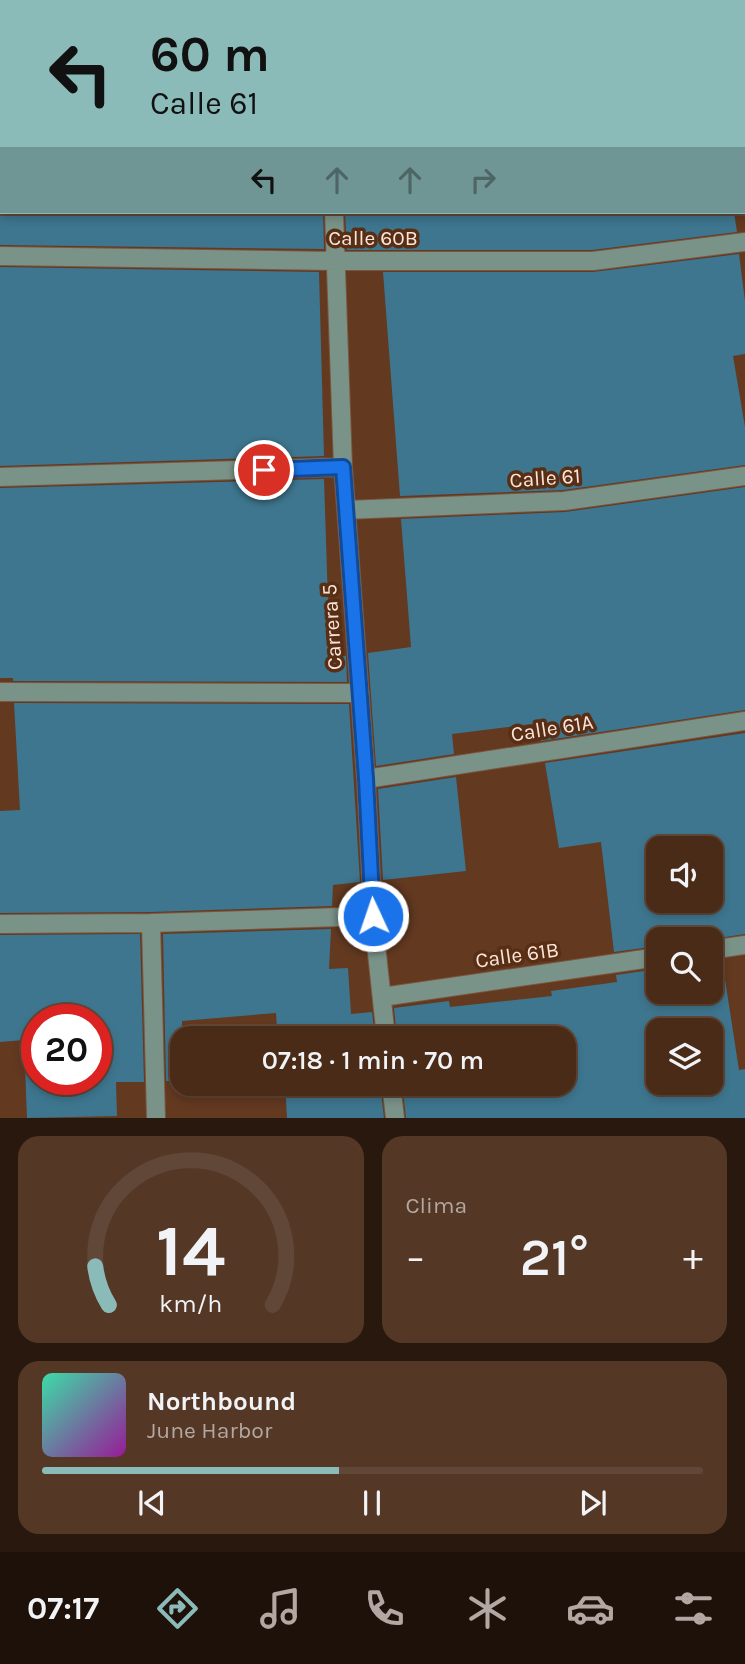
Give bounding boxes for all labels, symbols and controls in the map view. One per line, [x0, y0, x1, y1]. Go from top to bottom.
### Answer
text: 60 m [150, 26, 270, 83]
icon: left [35, 28, 126, 119]
text: Calle 61 [150, 85, 258, 122]
icon: left [245, 161, 283, 199]
icon: ahead [318, 161, 356, 199]
icon: ahead [391, 161, 429, 199]
icon: right [464, 161, 502, 199]
street label: Calle 60B [328, 226, 418, 250]
pin [234, 440, 294, 500]
icon: arrive [245, 451, 283, 489]
street label: Calle 61 [509, 464, 581, 492]
street label: Carrera 5 [317, 583, 347, 671]
street label: Calle 61A [509, 710, 595, 746]
map controls [646, 836, 723, 1095]
button: sound [646, 836, 723, 913]
position arrow [336, 879, 410, 953]
button: search [646, 927, 723, 1004]
street label: Calle 61B [474, 937, 560, 973]
speed limit sign: 20 [21, 1004, 112, 1095]
button: layers [646, 1018, 723, 1095]
text: 07:18 · 1 min · 70 m [262, 1045, 484, 1076]
text: Clima [406, 1192, 467, 1219]
text: 14 [156, 1209, 225, 1294]
text: 21° [520, 1227, 589, 1288]
text: − [406, 1235, 425, 1280]
text: + [683, 1235, 703, 1280]
text: km/h [159, 1289, 222, 1318]
text: Northbound [147, 1386, 296, 1417]
text: June Harbor [147, 1417, 272, 1444]
icon: previous [133, 1484, 171, 1522]
icon: pause [353, 1484, 391, 1522]
icon: next [574, 1484, 612, 1522]
icon: directions [153, 1584, 202, 1633]
icon: music [256, 1584, 305, 1633]
icon: phone [360, 1584, 409, 1633]
icon: climate [463, 1584, 512, 1633]
icon: car [566, 1584, 615, 1633]
icon: filters [669, 1584, 718, 1633]
text: 07:17 [27, 1590, 99, 1627]

